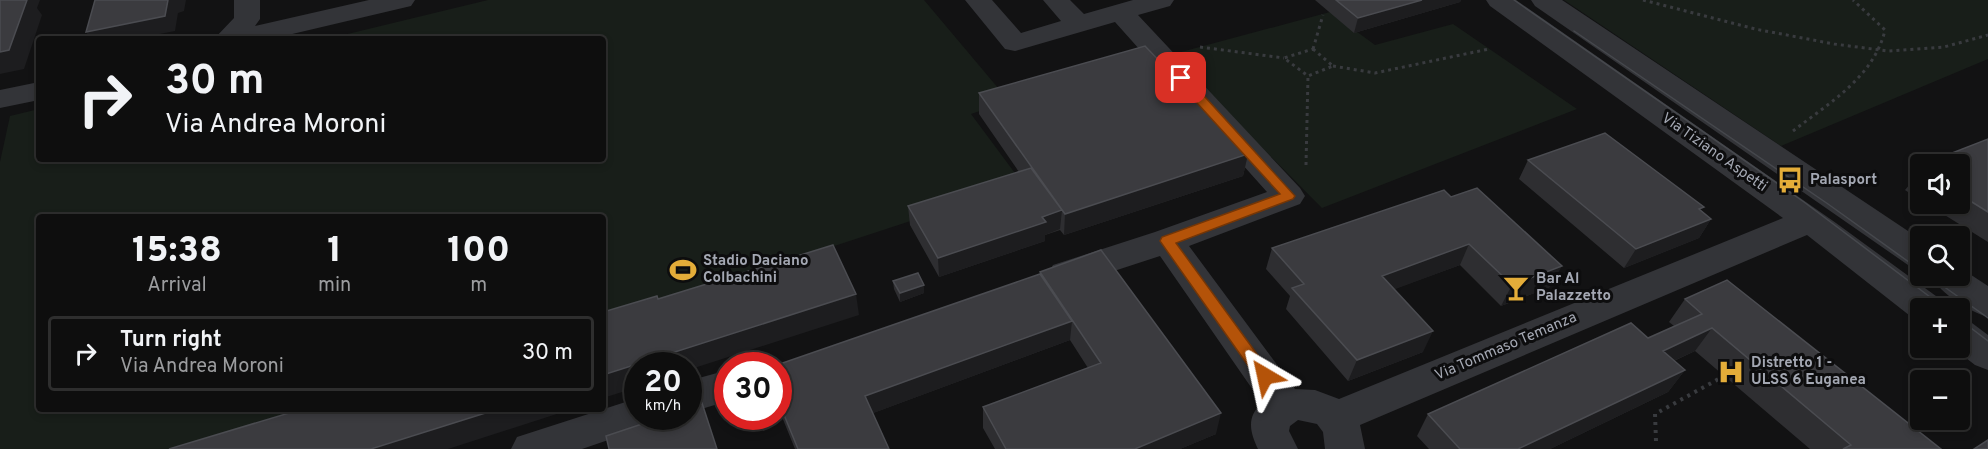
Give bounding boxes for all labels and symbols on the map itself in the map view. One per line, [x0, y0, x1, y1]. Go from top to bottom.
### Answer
pin [1155, 52, 1206, 103]
street label: Via Tiziano Aspetti [1657, 109, 1771, 197]
bus stop icon: Palasport [1775, 165, 1805, 195]
place label: Palasport [1810, 171, 1877, 190]
place label: Stadio Daciano Colbachini [703, 252, 809, 288]
sports icon: Stadio Daciano Colbachini [668, 255, 698, 285]
place label: Bar Al Palazzetto [1536, 270, 1611, 306]
bar icon: Bar Al Palazzetto [1501, 273, 1531, 303]
street label: Via Tommaso Temanza [1432, 309, 1580, 385]
position arrow [1233, 344, 1297, 408]
speed limit sign: 30 [714, 352, 792, 430]
place label: Distretto 1 - ULSS 6 Euganea [1751, 354, 1866, 390]
hospital icon: Distretto 1 - ULSS 6 Euganea [1716, 357, 1746, 387]

